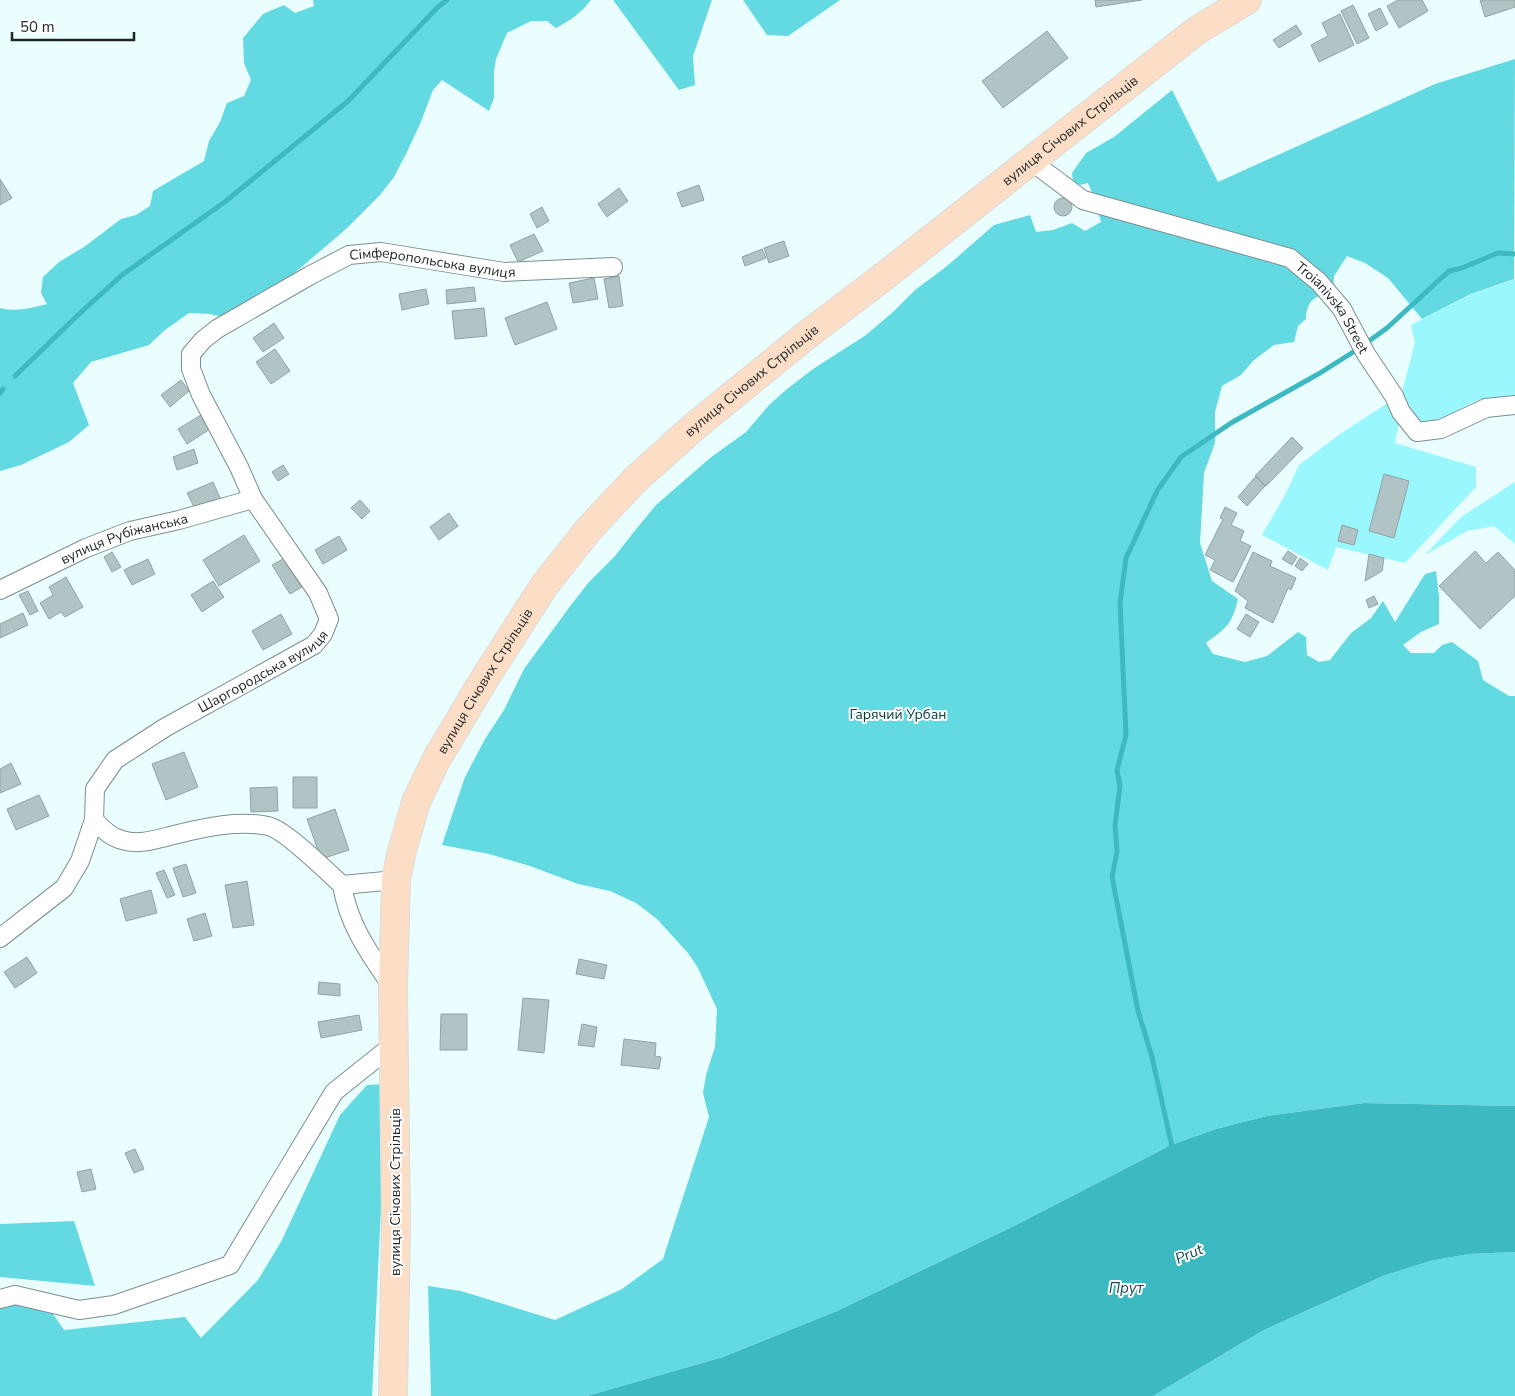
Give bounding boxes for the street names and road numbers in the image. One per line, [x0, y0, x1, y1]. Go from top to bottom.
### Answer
street label: вулиця Січових Стрільців [998, 71, 1142, 190]
street label: Сімферопольська вулиця [348, 243, 516, 283]
street label: Troianivska Street [1291, 257, 1373, 357]
street label: вулиця Січових Стрільців [680, 320, 823, 441]
street label: вулиця Рубіжанська [57, 509, 190, 569]
street label: вулиця Січових Стрільців [433, 604, 538, 758]
street label: Шаргородська вулиця [195, 626, 333, 717]
street label: вулиця Січових Стрільців [386, 1108, 405, 1276]

